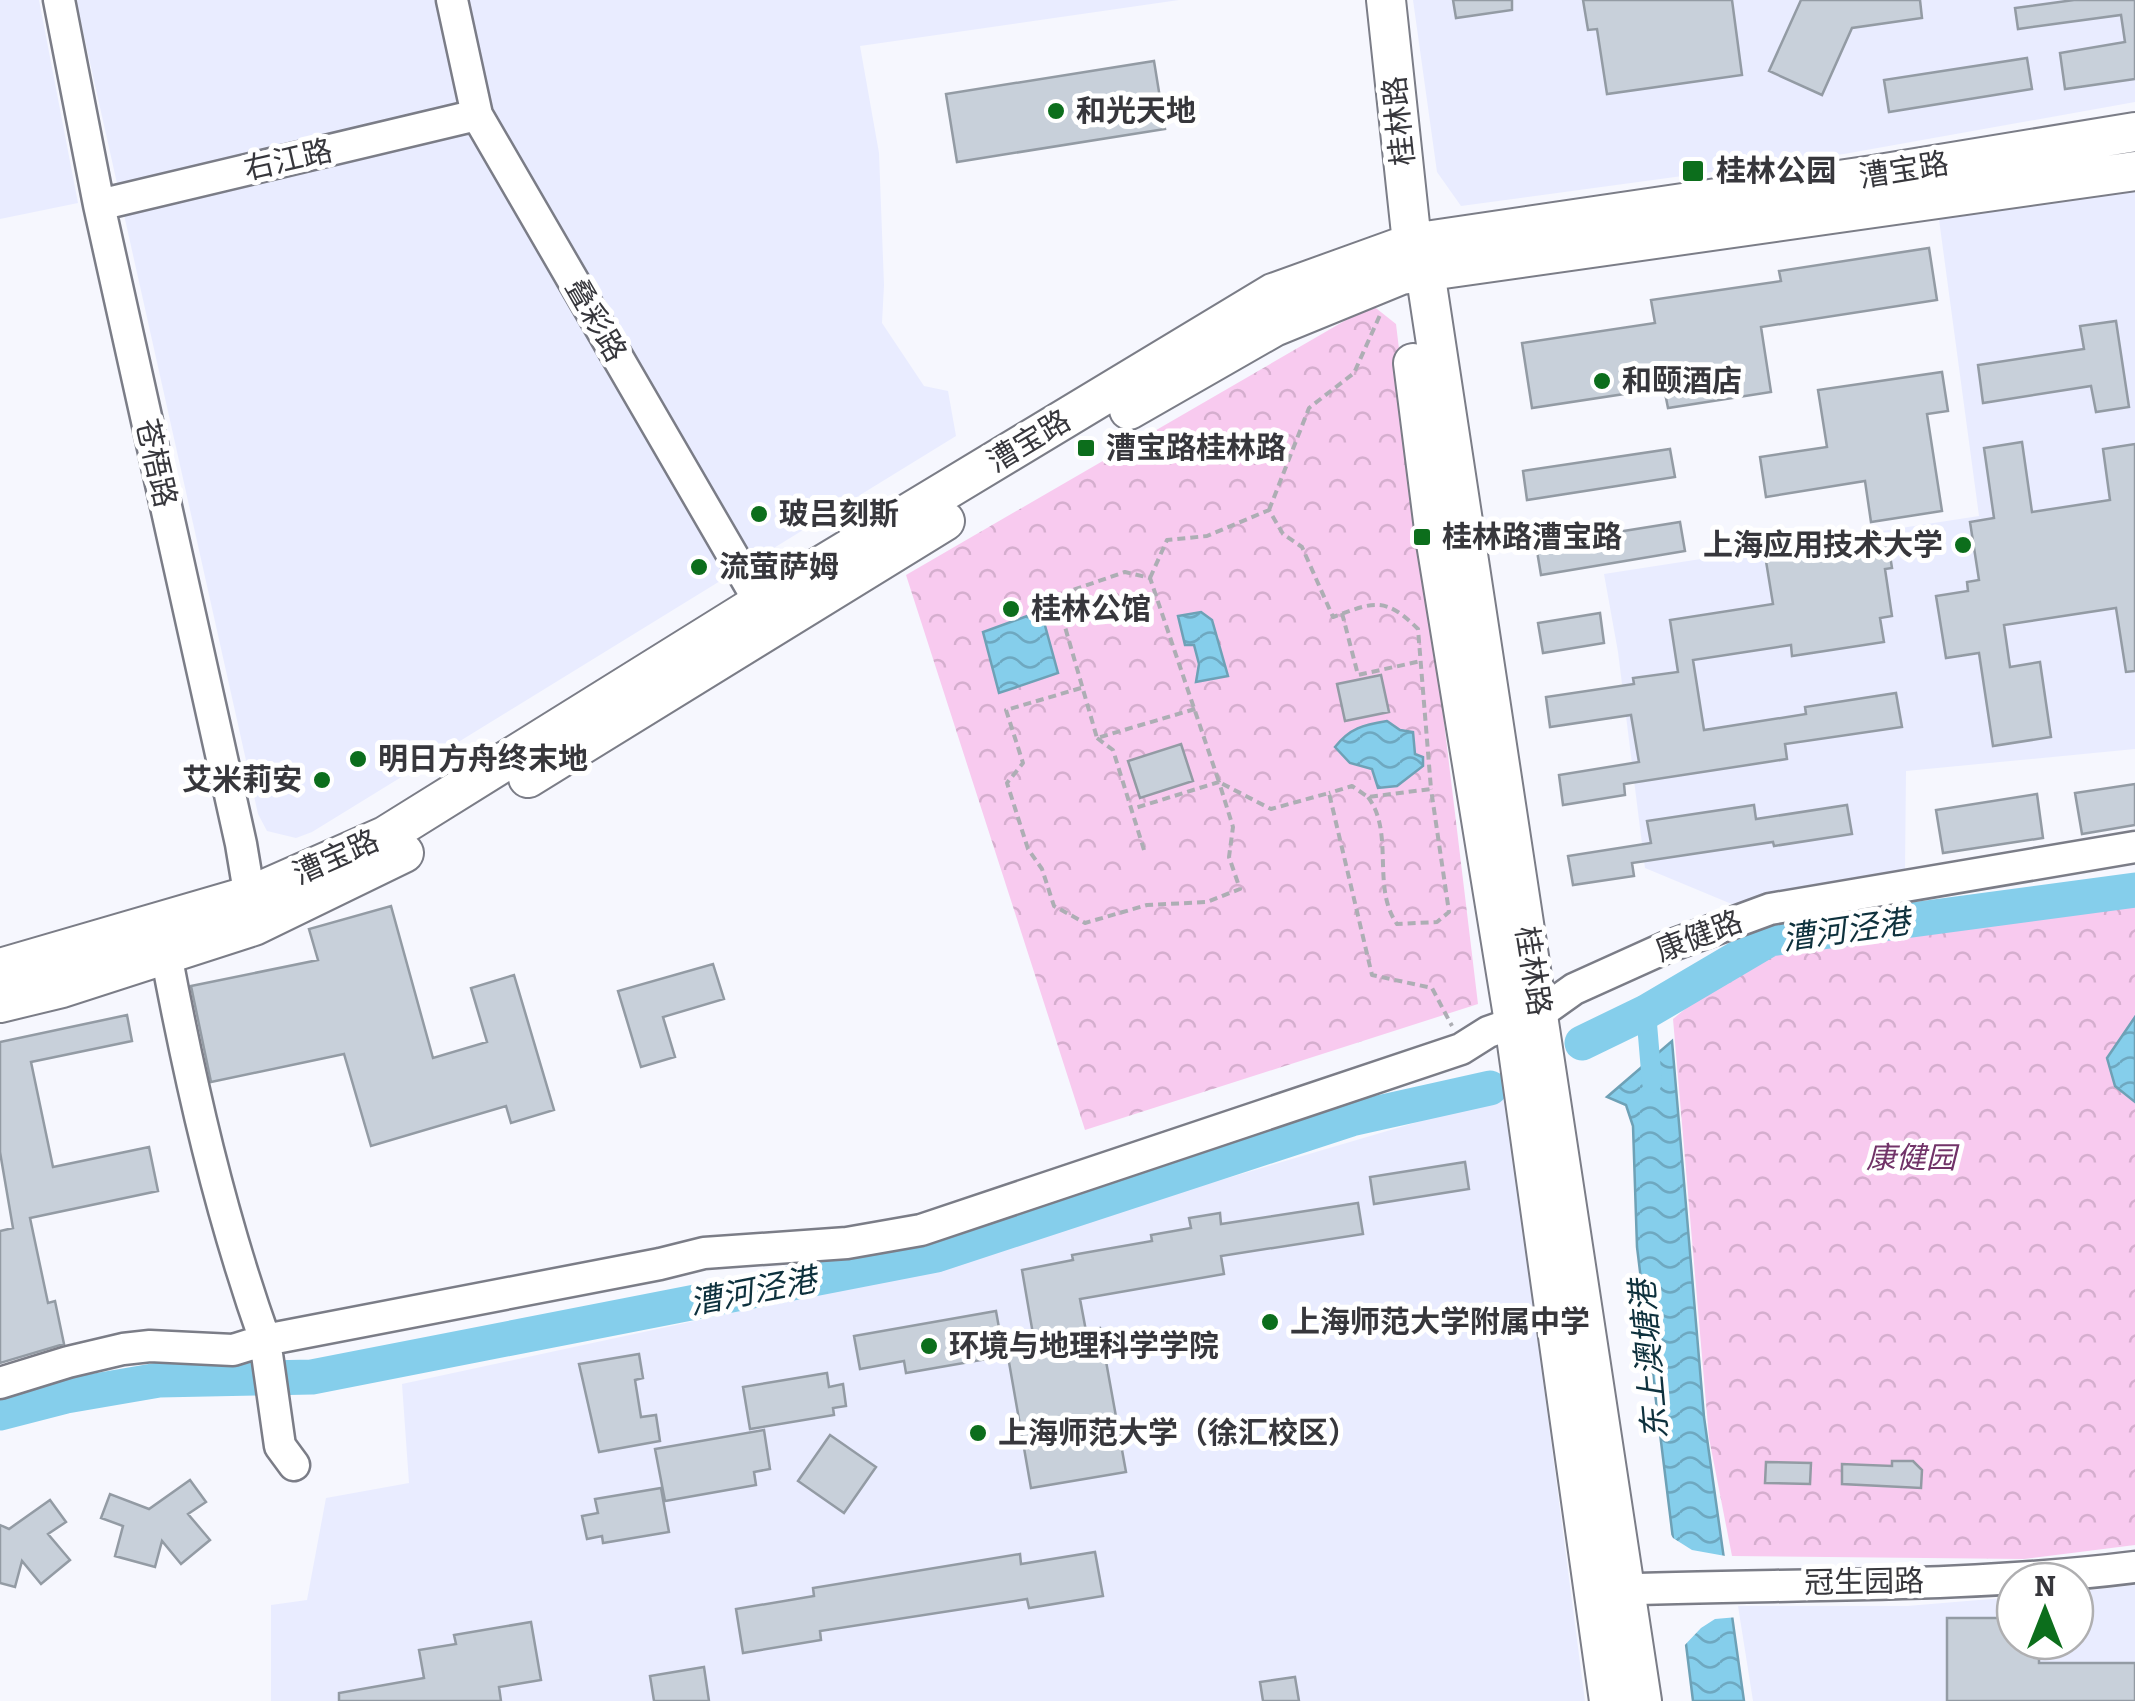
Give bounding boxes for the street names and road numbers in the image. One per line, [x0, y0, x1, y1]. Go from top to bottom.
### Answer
street label: 桂林路 [1376, 74, 1422, 168]
street label: 右江路 [240, 132, 336, 188]
street label: 漕宝路 [1857, 145, 1951, 195]
street label: 叠彩路 [558, 272, 634, 368]
street label: 漕宝路 [981, 402, 1077, 480]
street label: 苍梧路 [128, 415, 184, 511]
street label: 漕宝路 [288, 822, 384, 892]
street label: 康健路 [1651, 903, 1747, 969]
street label: 桂林路 [1508, 924, 1558, 1018]
street label: 冠生园路 [1804, 1563, 1924, 1601]

